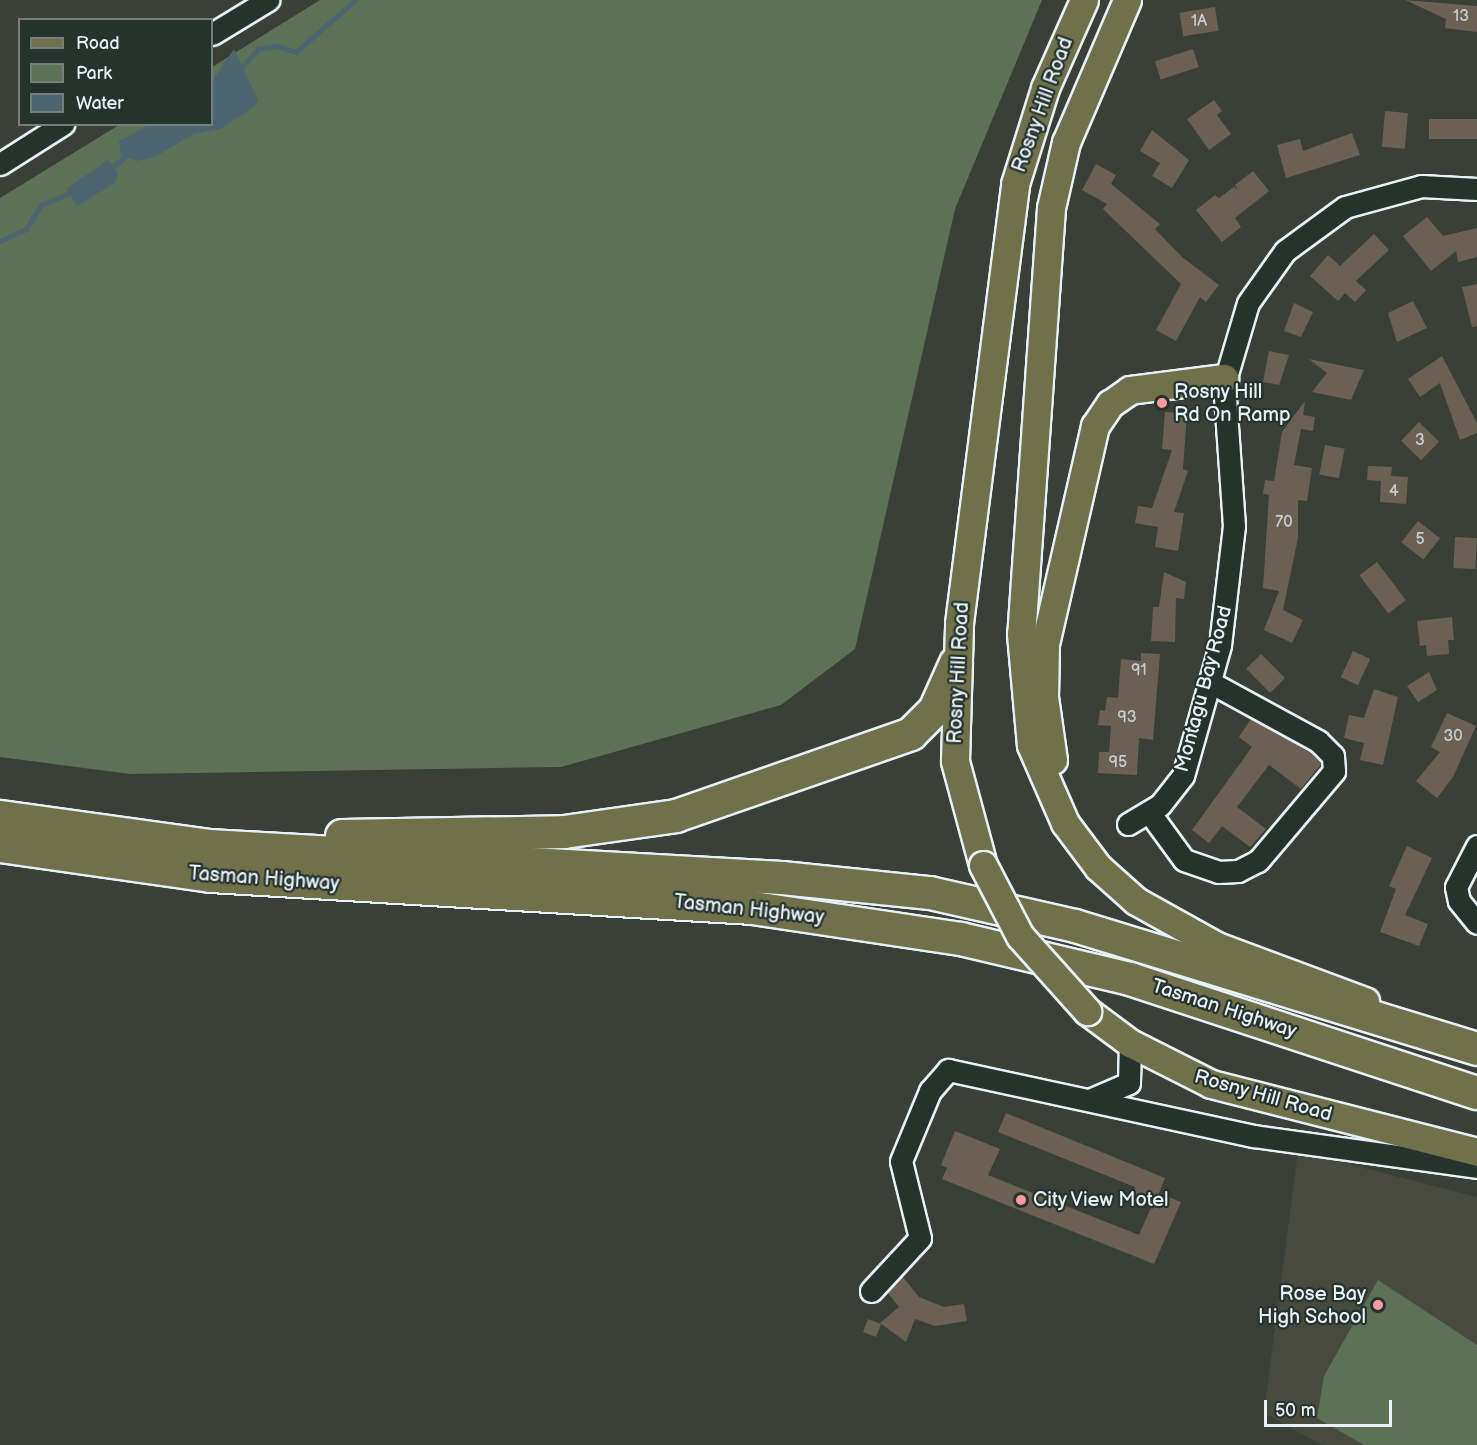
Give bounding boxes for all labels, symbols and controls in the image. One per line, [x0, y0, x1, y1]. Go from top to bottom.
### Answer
house number: 13 [1453, 7, 1469, 27]
house number: 1A [1191, 12, 1207, 32]
legend [18, 18, 213, 126]
text: Road [76, 33, 120, 54]
street label: Rosny Hill Road [1007, 34, 1079, 176]
text: Park [76, 63, 112, 84]
text: Water [76, 93, 124, 114]
place label: Rosny Hill Rd On Ramp [1174, 380, 1291, 427]
marker: Rosny Hill Rd On Ramp [1155, 396, 1169, 410]
house number: 3 [1415, 431, 1425, 451]
house number: 4 [1389, 482, 1399, 502]
house number: 70 [1275, 513, 1293, 533]
house number: 5 [1415, 530, 1425, 550]
street label: Rosny Hill Road [943, 601, 975, 745]
street label: Montagu Bay Road [1170, 603, 1238, 775]
house number: 91 [1131, 661, 1147, 681]
house number: 93 [1117, 708, 1137, 728]
house number: 30 [1443, 727, 1463, 747]
house number: 95 [1109, 753, 1127, 773]
street label: Tasman Highway [188, 862, 340, 896]
street label: Tasman Highway [673, 890, 825, 930]
street label: Tasman Highway [1148, 974, 1300, 1044]
street label: Rosny Hill Road [1191, 1065, 1335, 1127]
place label: City View Motel [1033, 1188, 1170, 1212]
marker: City View Motel [1014, 1193, 1028, 1207]
place label: Rose Bay High School [1258, 1282, 1366, 1329]
marker: Rose Bay High School [1371, 1298, 1385, 1312]
scale bar [1267, 1388, 1394, 1426]
text: 50 m [1275, 1400, 1316, 1421]

